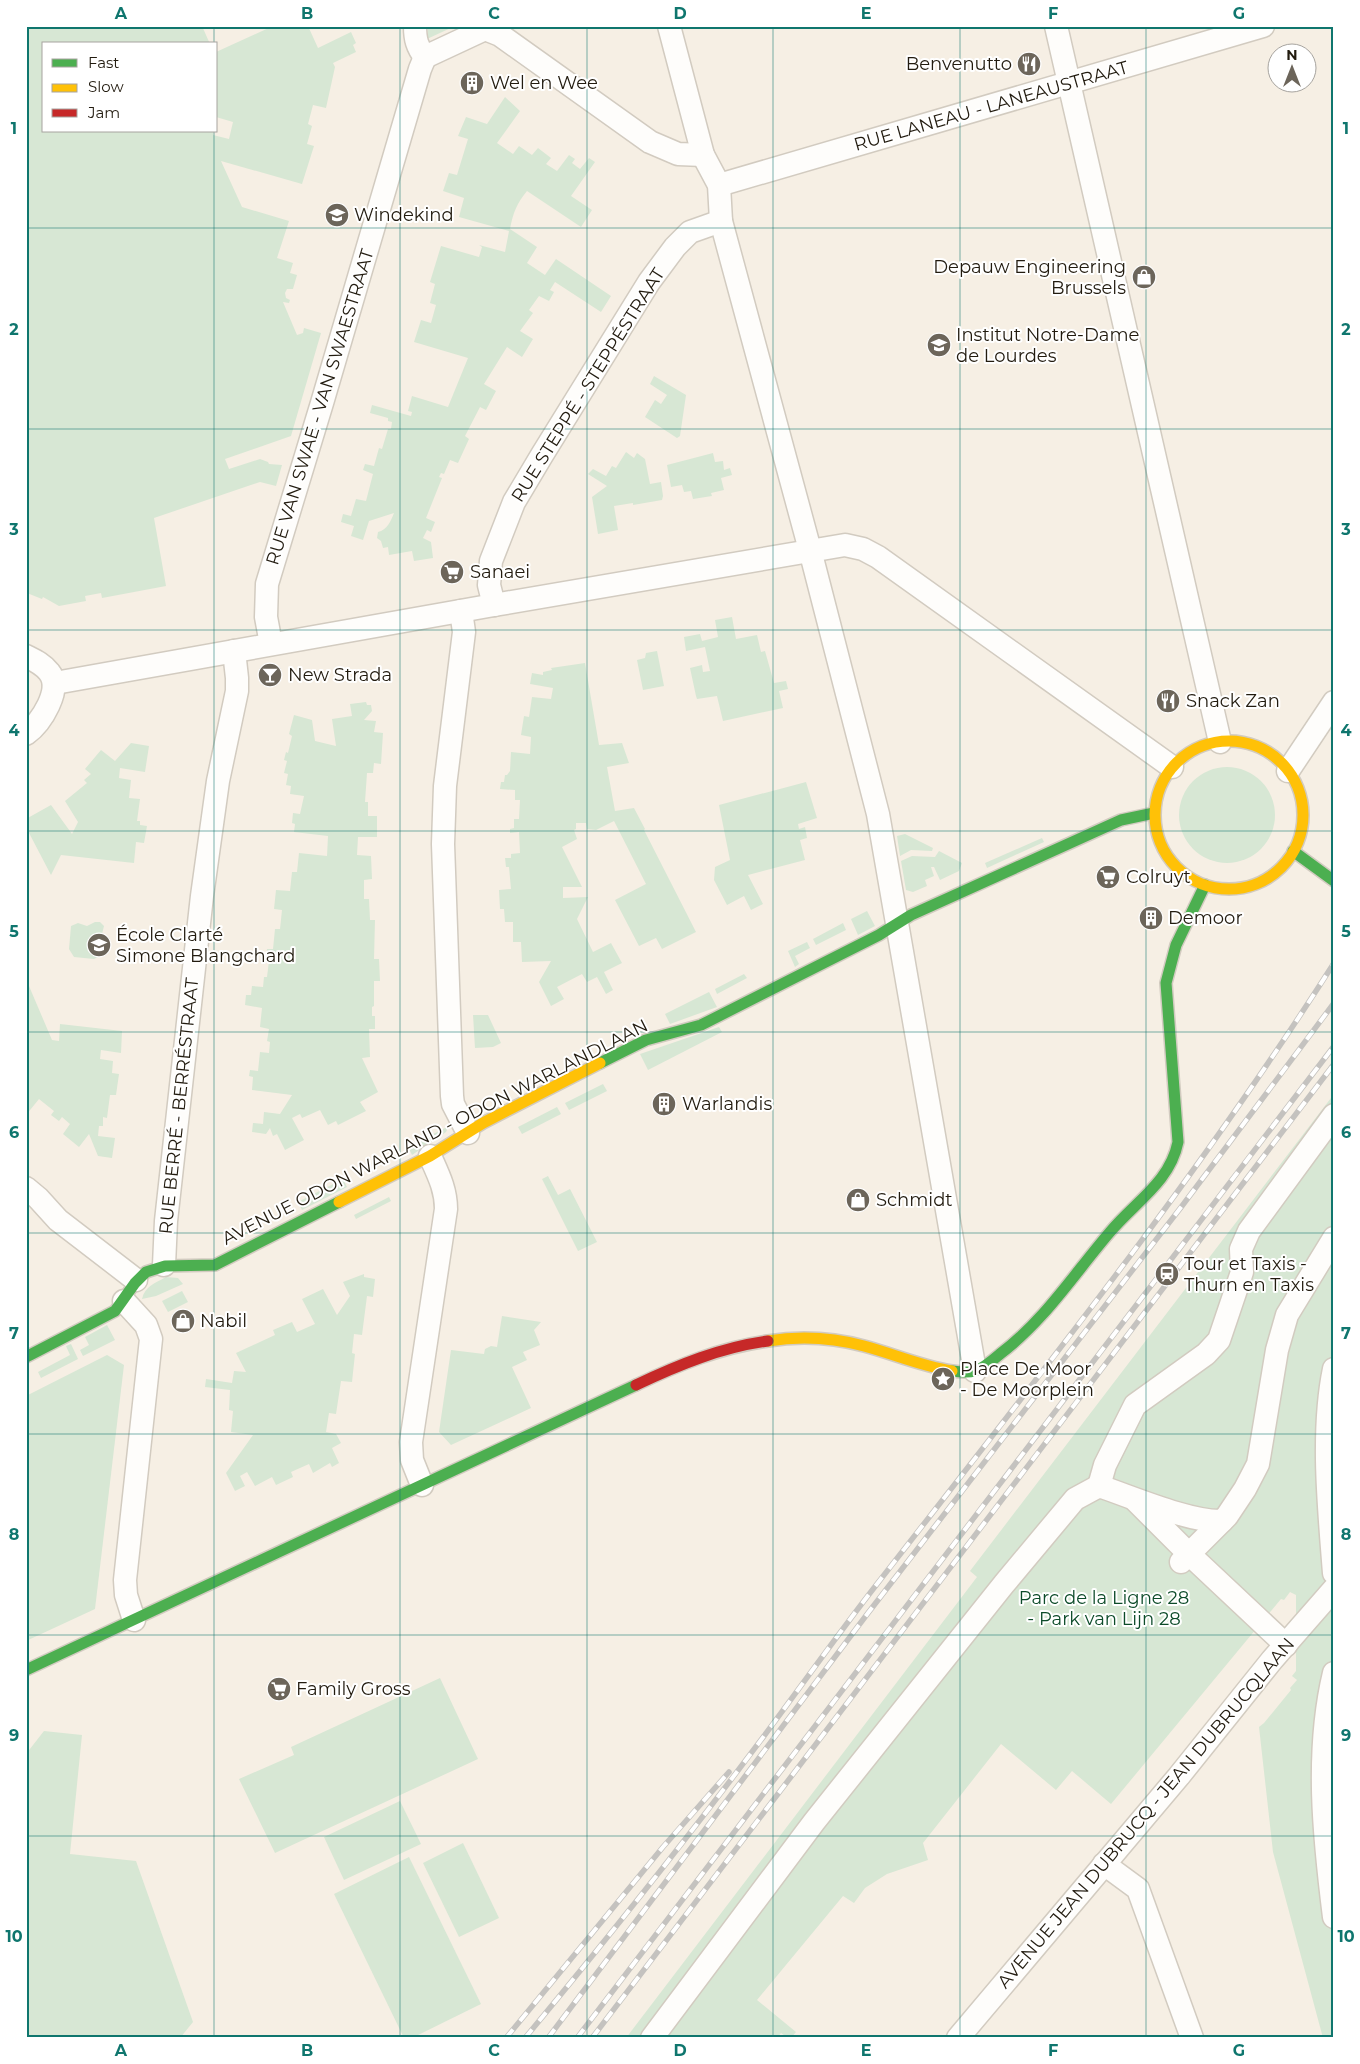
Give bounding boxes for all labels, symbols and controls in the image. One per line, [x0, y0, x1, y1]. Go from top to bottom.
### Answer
text: A [114, 4, 128, 23]
text: B [301, 4, 313, 23]
text: C [488, 4, 500, 23]
text: D [673, 4, 687, 23]
text: E [861, 4, 871, 23]
text: F [1048, 4, 1058, 23]
text: G [1233, 4, 1245, 23]
legend [42, 42, 218, 132]
north arrow [1268, 42, 1318, 92]
text: N [1286, 46, 1298, 64]
restaurant icon: Benvenutto [1016, 51, 1042, 77]
text: Fast [88, 53, 119, 72]
place label: Benvenutto [906, 53, 1012, 75]
street label: RUE LANEAU - LANEAUSTRAAT [851, 56, 1131, 156]
building icon: Wel en Wee [459, 70, 485, 96]
place label: Wel en Wee [490, 72, 598, 94]
text: Slow [88, 77, 124, 96]
text: Jam [87, 103, 120, 122]
text: 1 [11, 119, 17, 138]
text: 1 [1343, 119, 1349, 138]
school or university icon: Windekind [324, 202, 350, 228]
place label: Windekind [354, 204, 454, 226]
street label: RUE VAN SWAE - VAN SWAESTRAAT [261, 246, 379, 568]
place label: Depauw Engineering Brussels [933, 256, 1126, 299]
street label: RUE STEPPÉ - STEPPÉSTRAAT [507, 263, 670, 506]
shop icon: Depauw Engineering Brussels [1131, 264, 1157, 290]
text: 2 [9, 320, 19, 339]
text: 2 [1341, 320, 1351, 339]
place label: Institut Notre-Dame de Lourdes [956, 324, 1140, 367]
school or university icon: Institut Notre-Dame de Lourdes [926, 332, 952, 358]
text: 3 [8, 520, 19, 539]
text: 3 [1340, 520, 1351, 539]
supermarket icon: Sanaei [439, 559, 465, 585]
place label: Sanaei [470, 561, 530, 583]
bar icon: New Strada [257, 662, 283, 688]
place label: New Strada [288, 664, 392, 686]
restaurant icon: Snack Zan [1155, 688, 1181, 714]
place label: Snack Zan [1186, 690, 1280, 712]
text: 4 [8, 721, 20, 740]
text: 4 [1340, 721, 1352, 740]
supermarket icon: Colruyt [1095, 864, 1121, 890]
place label: Colruyt [1126, 866, 1191, 888]
building icon: Demoor [1138, 905, 1164, 931]
place label: Demoor [1168, 907, 1243, 929]
text: 5 [9, 922, 19, 941]
text: 5 [1341, 922, 1351, 941]
place label: École Clarté Simone Blangchard [116, 924, 296, 967]
school or university icon: École Clarté Simone Blangchard [86, 932, 112, 958]
street label: RUE BERRÉ - BERRÉSTRAAT [155, 976, 203, 1235]
street label: AVENUE ODON WARLAND - ODON WARLANDLAAN [218, 1014, 652, 1250]
building icon: Warlandis [651, 1091, 677, 1117]
place label: Warlandis [682, 1093, 772, 1115]
text: 6 [9, 1123, 19, 1142]
text: 6 [1341, 1123, 1351, 1142]
shop icon: Schmidt [845, 1187, 871, 1213]
place label: Schmidt [876, 1189, 953, 1211]
place label: Tour et Taxis - Thurn en Taxis [1184, 1253, 1314, 1296]
station icon: Tour et Taxis - Thurn en Taxis [1154, 1261, 1180, 1287]
shop icon: Nabil [170, 1308, 196, 1334]
place label: Nabil [200, 1310, 247, 1332]
text: 7 [9, 1324, 19, 1343]
text: 7 [1341, 1324, 1351, 1343]
place label: Place De Moor - De Moorplein [960, 1358, 1094, 1401]
place icon: Place De Moor - De Moorplein [930, 1366, 956, 1392]
text: 8 [9, 1525, 19, 1544]
text: 8 [1341, 1525, 1351, 1544]
park label: Parc de la Ligne 28 - Park van Lijn 28 [1019, 1587, 1189, 1630]
street label: AVENUE JEAN DUBRUCQ - JEAN DUBRUCQLAAN [993, 1633, 1299, 1993]
supermarket icon: Family Gross [266, 1676, 292, 1702]
place label: Family Gross [296, 1678, 411, 1700]
text: 9 [9, 1726, 19, 1745]
text: 9 [1341, 1726, 1351, 1745]
text: 10 [5, 1927, 23, 1946]
text: 10 [1337, 1927, 1355, 1946]
text: A [114, 2041, 128, 2060]
text: B [301, 2041, 313, 2060]
text: C [488, 2041, 500, 2060]
text: D [673, 2041, 687, 2060]
text: E [861, 2041, 871, 2060]
text: F [1048, 2041, 1058, 2060]
text: G [1233, 2041, 1245, 2060]

